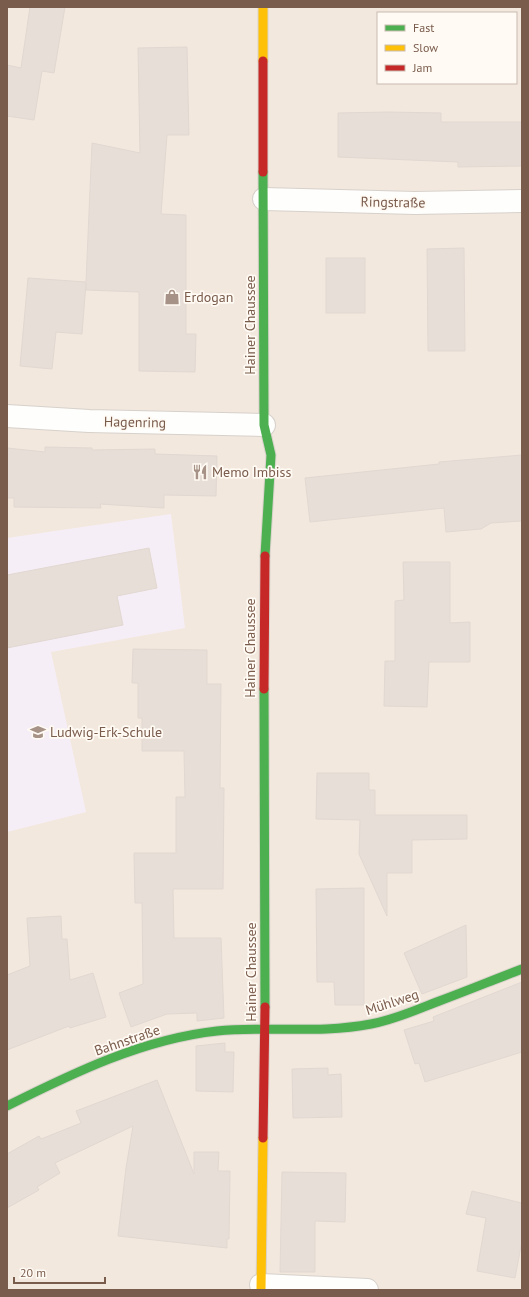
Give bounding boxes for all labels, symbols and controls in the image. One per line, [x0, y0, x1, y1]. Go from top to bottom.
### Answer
legend [377, 12, 517, 84]
text: Fast [413, 20, 434, 35]
text: Slow [413, 40, 438, 55]
text: Jam [412, 60, 432, 75]
street label: Ringstraße [360, 192, 426, 212]
street label: Hainer Chaussee [241, 275, 259, 375]
shop icon: Erdogan [163, 288, 181, 306]
place label: Erdogan [184, 288, 233, 306]
street label: Hagenring [104, 412, 166, 432]
restaurant icon: Memo Imbiss [191, 463, 209, 481]
place label: Memo Imbiss [212, 463, 291, 481]
street label: Hainer Chaussee [241, 598, 259, 698]
school or university icon: Ludwig-Erk-Schule [29, 723, 47, 741]
place label: Ludwig-Erk-Schule [50, 723, 162, 741]
street label: Hainer Chaussee [242, 922, 260, 1022]
street label: Mühlweg [363, 985, 421, 1019]
street label: Bahnstraße [92, 1020, 162, 1060]
scale bar [14, 1259, 105, 1285]
text: 20 m [20, 1265, 46, 1280]

